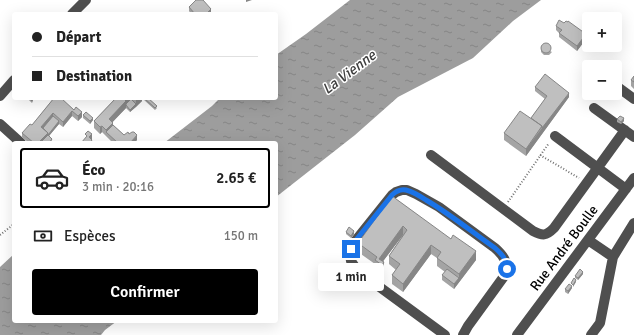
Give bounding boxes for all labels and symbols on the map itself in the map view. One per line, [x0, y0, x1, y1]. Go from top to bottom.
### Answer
water label: La Vienne [319, 45, 381, 98]
street label: Rue André Boulle [526, 202, 602, 294]
route end [342, 240, 360, 258]
route start [498, 260, 516, 278]
callout: 1 min [318, 263, 384, 291]

